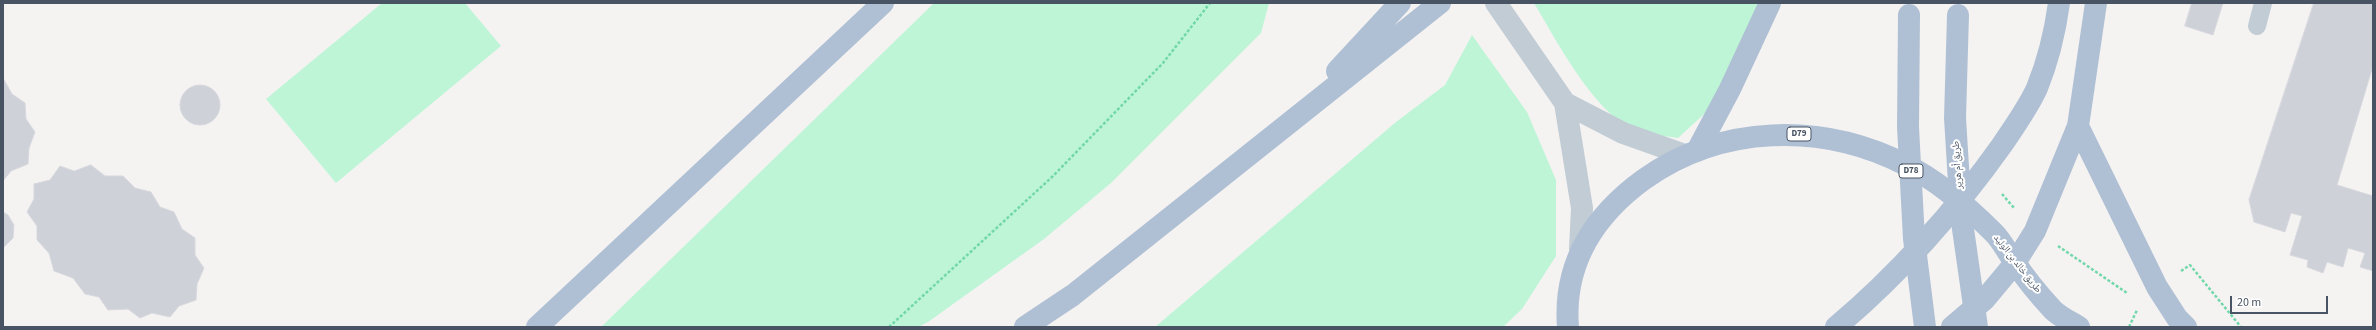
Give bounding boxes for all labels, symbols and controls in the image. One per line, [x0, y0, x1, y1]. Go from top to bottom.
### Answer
road number: D79 [1787, 127, 1811, 141]
street label: طريق أم هرير [1950, 140, 1966, 190]
road number: D78 [1899, 164, 1923, 178]
street label: طريق خالد بن الوليد [1991, 233, 2043, 295]
scale bar [2232, 288, 2330, 314]
text: 20 m [2237, 294, 2261, 311]

